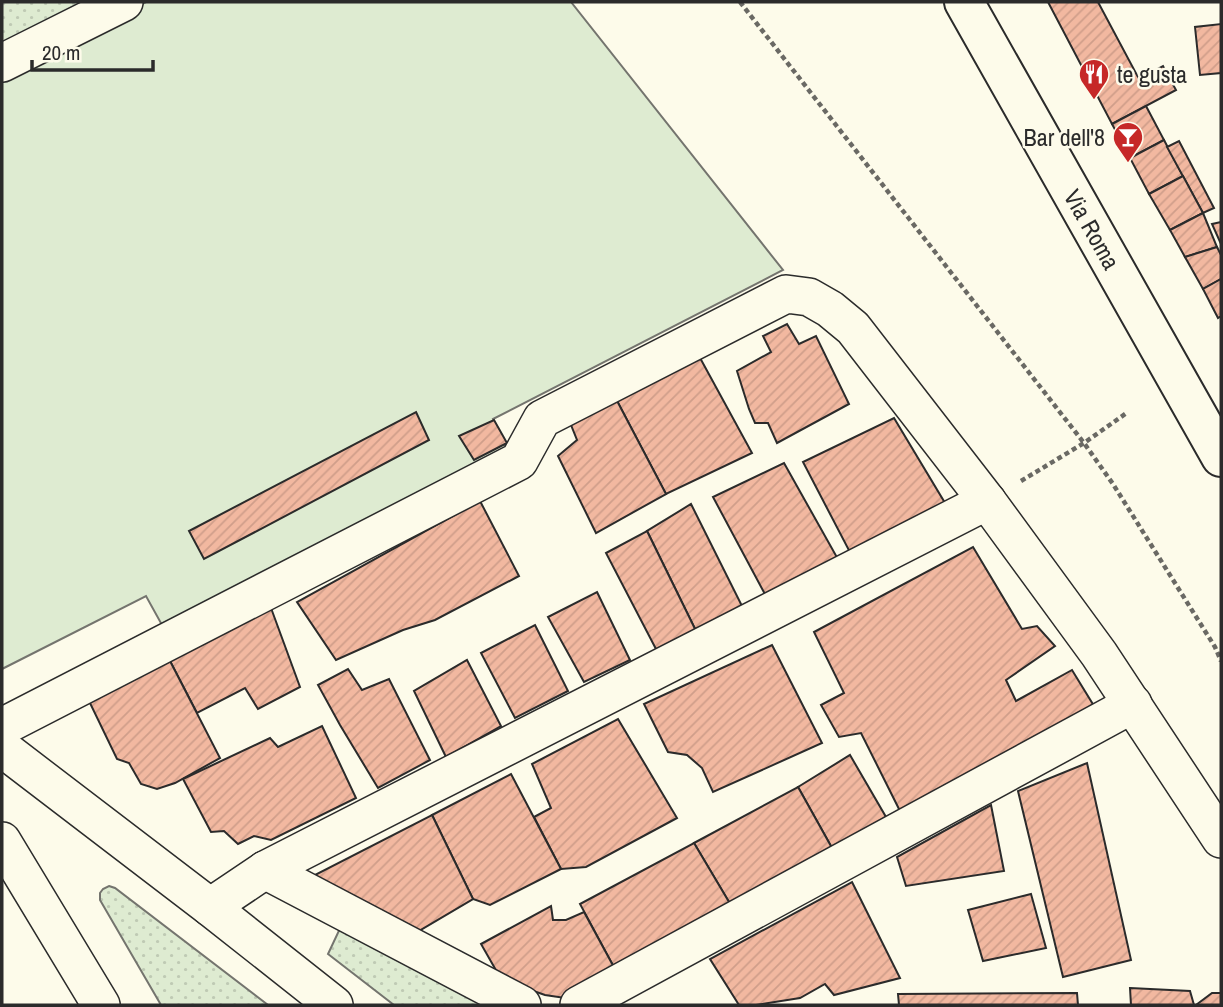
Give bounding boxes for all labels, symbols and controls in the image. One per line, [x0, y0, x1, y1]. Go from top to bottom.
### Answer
scale bar [32, 28, 152, 72]
text: 20 m [42, 38, 80, 67]
restaurant icon: te gusta [1077, 57, 1111, 101]
place label: te gusta [1117, 58, 1187, 90]
bar icon: Bar dell'8 [1111, 120, 1145, 164]
place label: Bar dell'8 [1024, 121, 1105, 153]
street label: Via Roma [1057, 183, 1128, 275]

